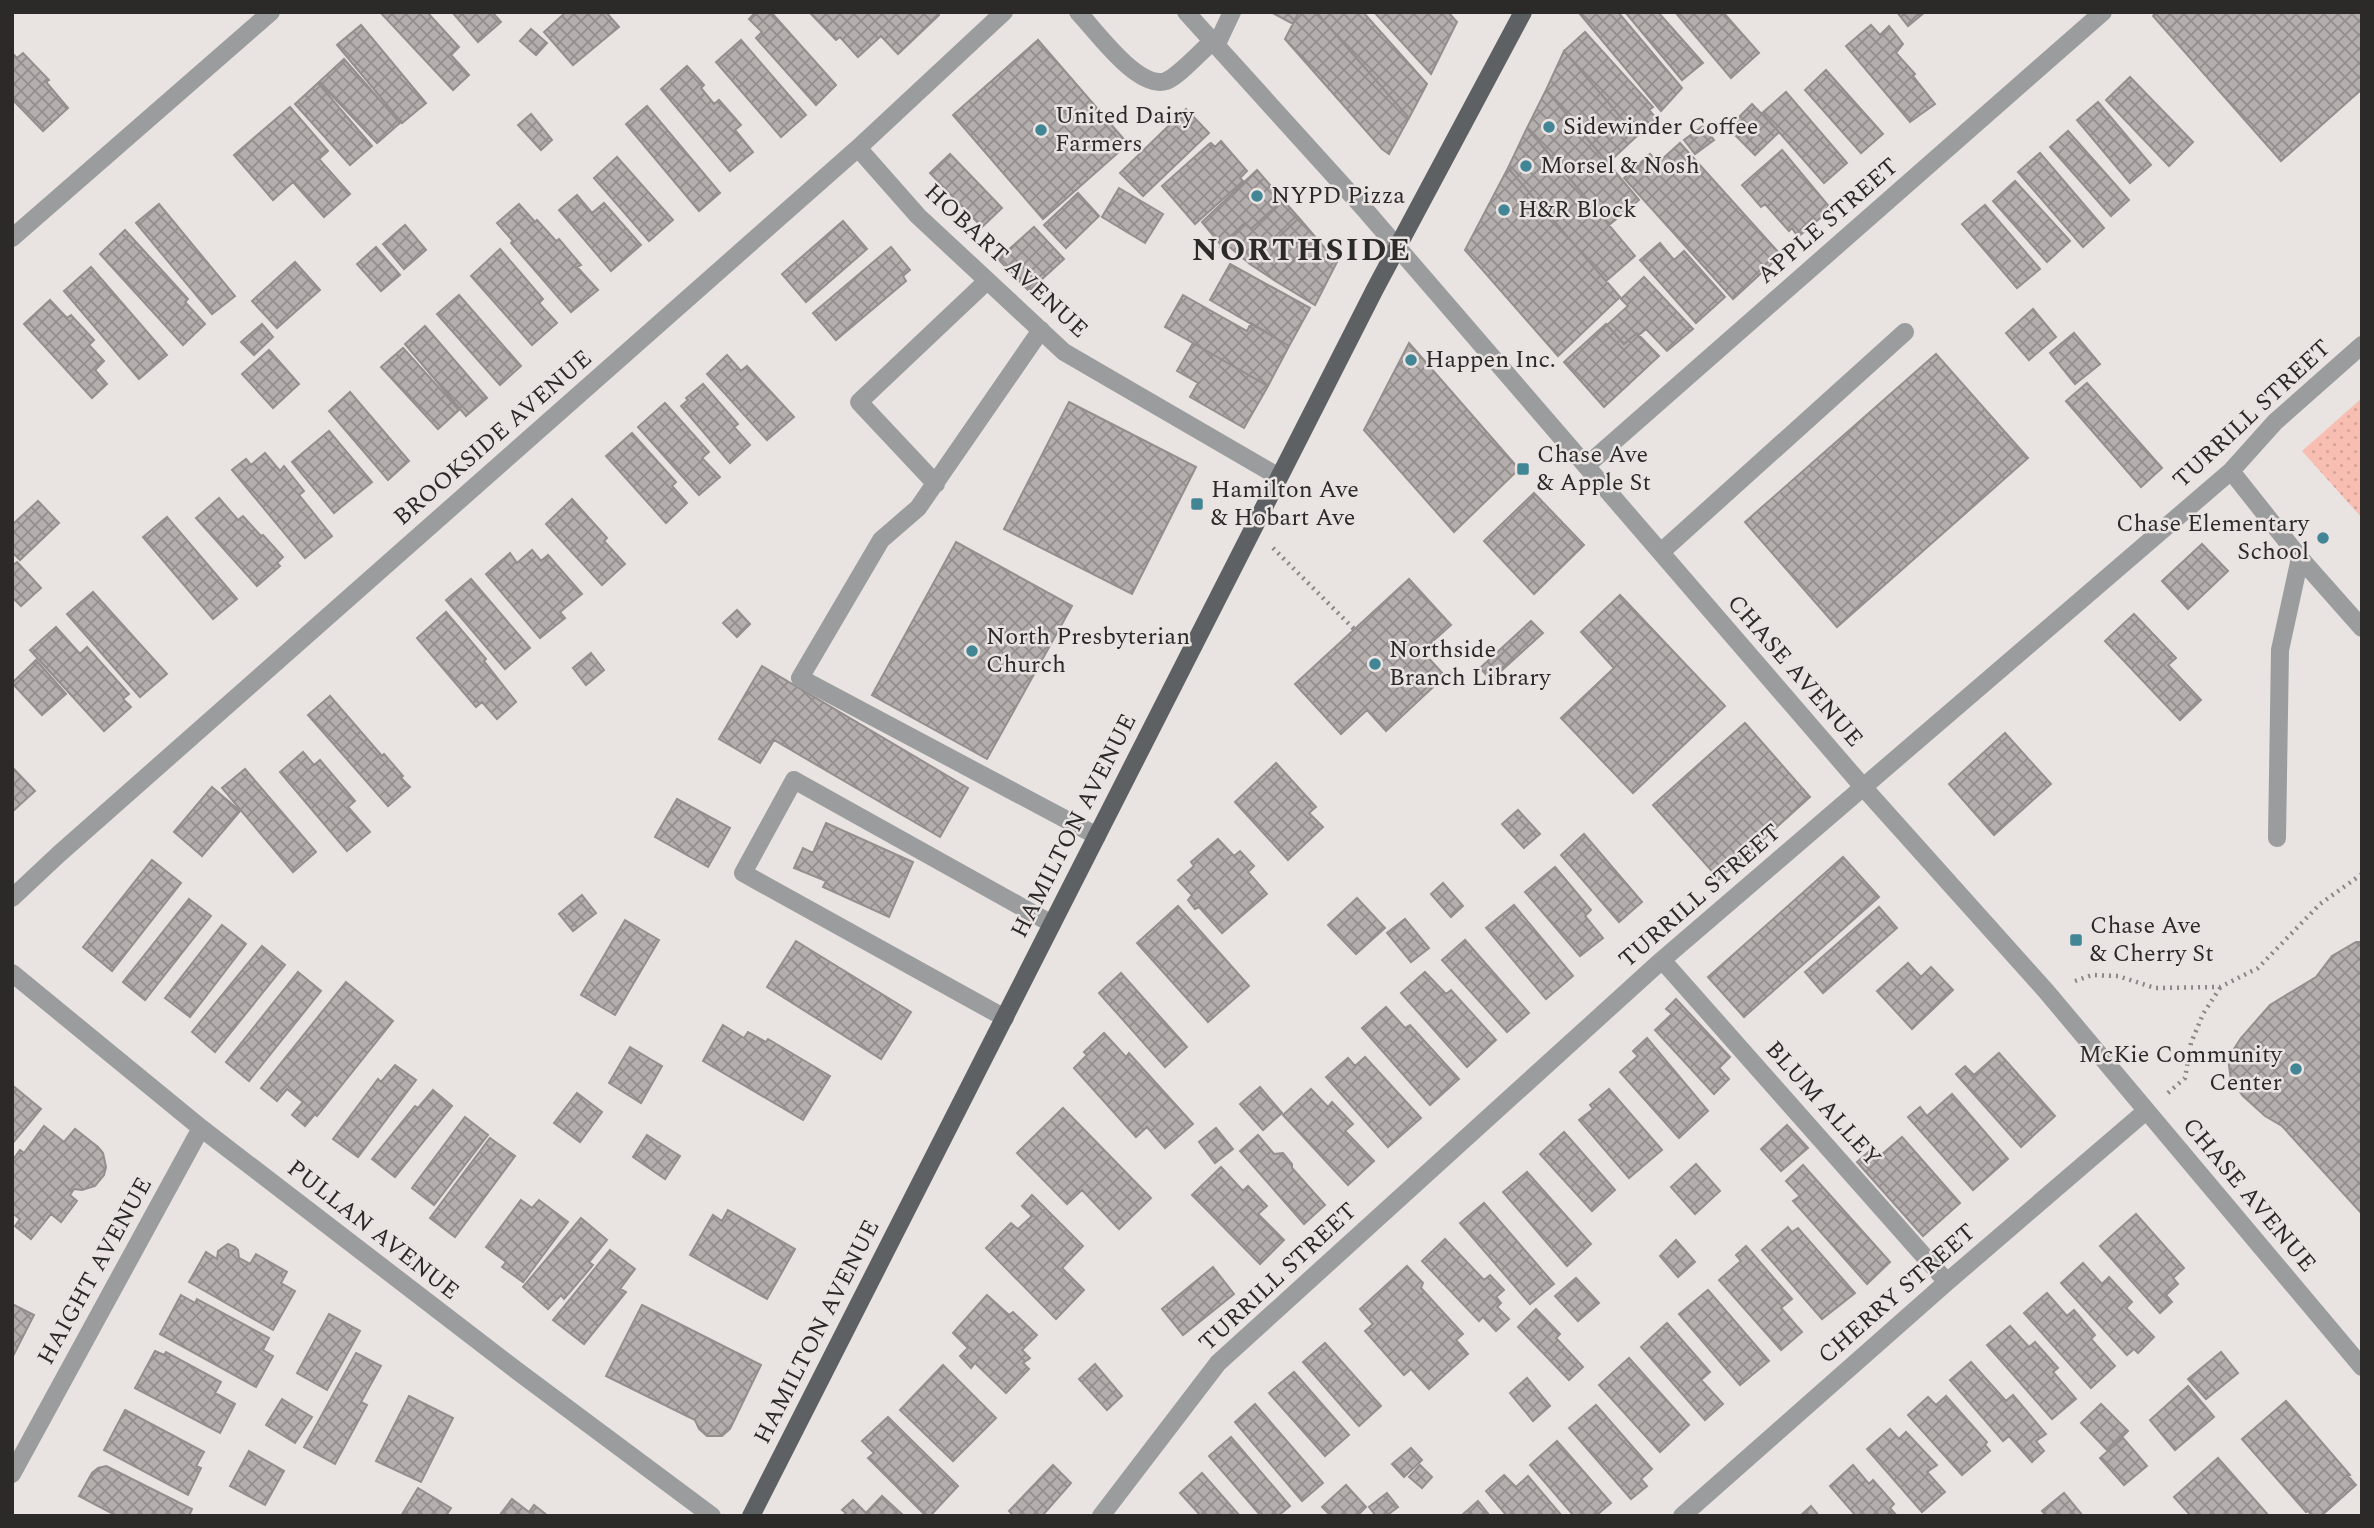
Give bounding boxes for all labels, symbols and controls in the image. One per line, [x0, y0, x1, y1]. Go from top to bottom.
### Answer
place label: United Dairy Farmers [1055, 98, 1195, 162]
place label: Sidewinder Coffee [1563, 109, 1758, 145]
marker: Sidewinder Coffee [1541, 119, 1557, 135]
marker: United Dairy Farmers [1033, 122, 1049, 138]
place label: Morsel & Nosh [1540, 148, 1700, 184]
street label: APPLE STREET [1749, 149, 1907, 293]
marker: Morsel & Nosh [1518, 158, 1534, 174]
street label: HOBART AVENUE [916, 175, 1096, 347]
place label: NYPD Pizza [1271, 178, 1405, 214]
marker: NYPD Pizza [1249, 188, 1265, 204]
place label: H&R Block [1518, 192, 1637, 228]
marker: H&R Block [1496, 202, 1512, 218]
district label: NORTHSIDE [1192, 226, 1412, 275]
street label: TURRILL STREET [2165, 331, 2339, 497]
street label: BROOKSIDE AVENUE [386, 341, 600, 535]
place label: Happen Inc. [1425, 342, 1556, 378]
marker: Happen Inc. [1403, 352, 1419, 368]
place label: Chase Ave & Apple St [1537, 437, 1651, 501]
marker: Chase Ave & Apple St [1515, 461, 1531, 477]
place label: Hamilton Ave & Hobart Ave [1211, 472, 1359, 536]
marker: Hamilton Ave & Hobart Ave [1189, 496, 1205, 512]
place label: Chase Elementary School [2116, 506, 2310, 570]
marker: Chase Elementary School [2315, 530, 2331, 546]
street label: CHASE AVENUE [1718, 587, 1872, 755]
place label: North Presbyterian Church [986, 619, 1190, 683]
place label: Northside Branch Library [1389, 632, 1552, 696]
marker: North Presbyterian Church [964, 643, 980, 659]
marker: Northside Branch Library [1367, 656, 1383, 672]
street label: HAMILTON AVENUE [1002, 707, 1146, 945]
street label: TURRILL STREET [1611, 815, 1789, 977]
place label: Chase Ave & Cherry St [2090, 908, 2214, 972]
marker: Chase Ave & Cherry St [2068, 932, 2084, 948]
street label: BLUM ALLEY [1756, 1033, 1890, 1175]
place label: McKie Community Center [2079, 1037, 2283, 1101]
marker: McKie Community Center [2288, 1061, 2304, 1077]
street label: CHASE AVENUE [2173, 1110, 2325, 1280]
street label: PULLAN AVENUE [279, 1151, 467, 1309]
street label: HAIGHT AVENUE [28, 1170, 162, 1372]
street label: TURRILL STREET [1191, 1194, 1365, 1360]
street label: HAMILTON AVENUE [745, 1213, 889, 1451]
street label: CHERRY STREET [1810, 1215, 1984, 1373]

